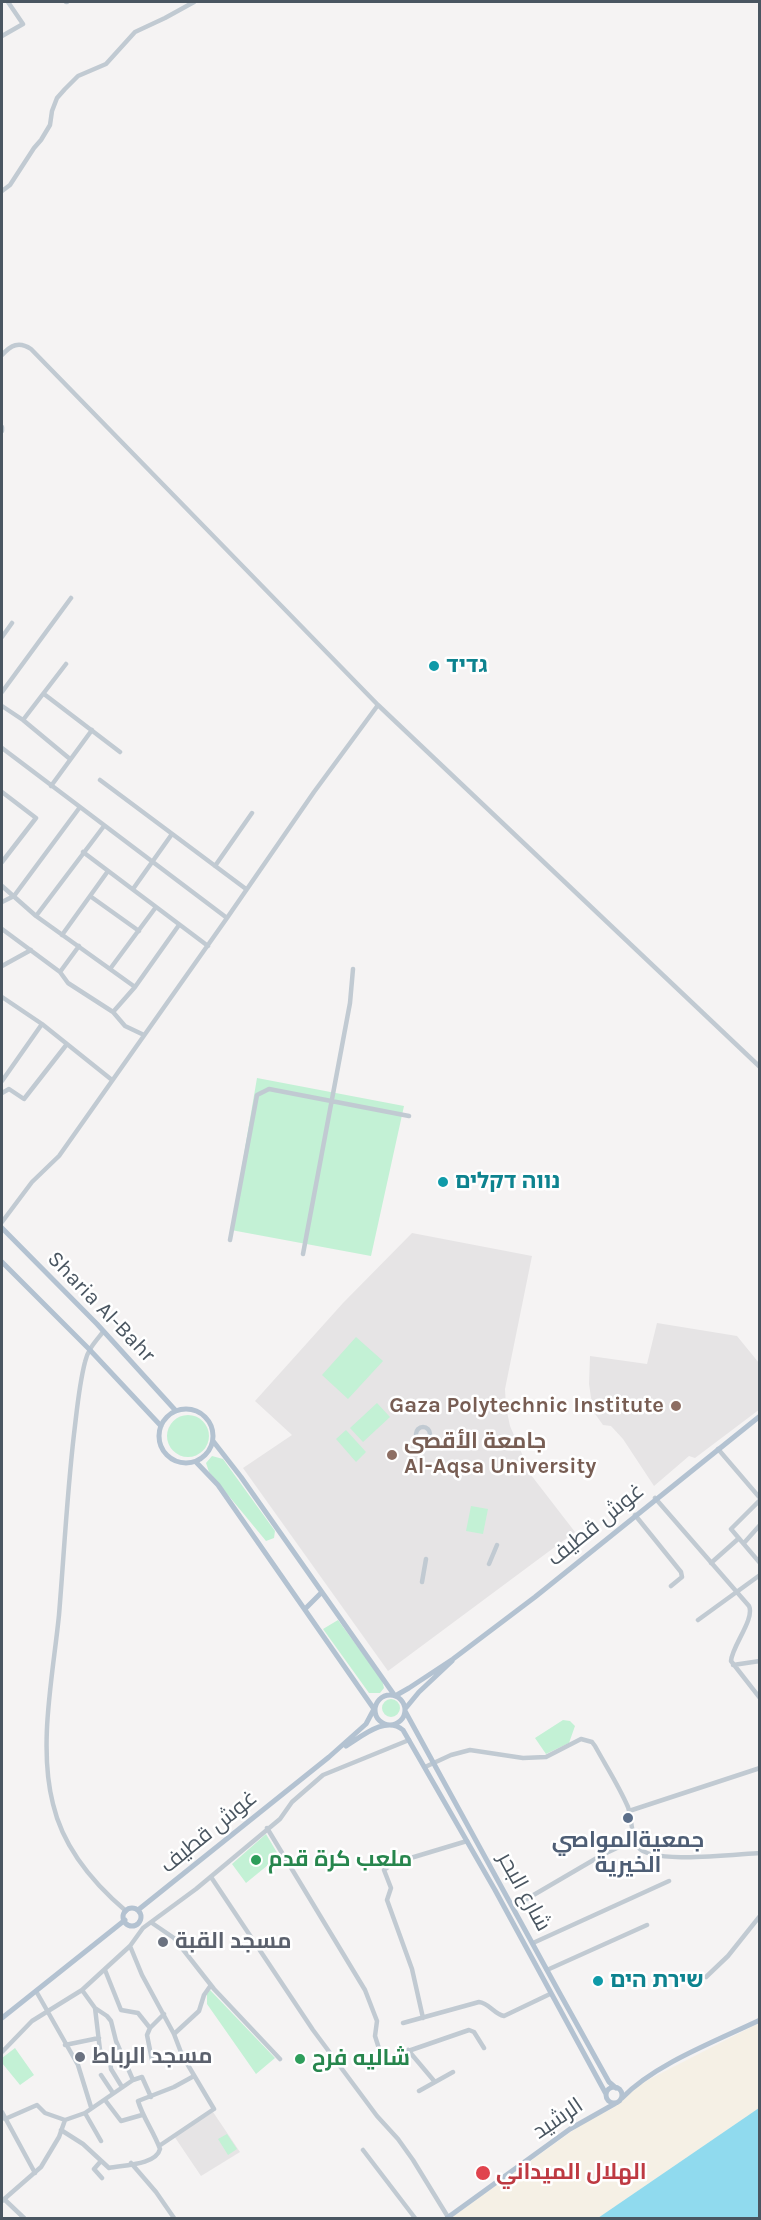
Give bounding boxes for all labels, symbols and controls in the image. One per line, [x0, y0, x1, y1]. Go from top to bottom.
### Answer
place label: גדיד [446, 653, 487, 679]
marker: גדיד [427, 659, 441, 673]
place label: נווה דקלים [455, 1169, 560, 1195]
marker: נווה דקלים [436, 1175, 450, 1189]
street label: Sharia Al-Bahr [41, 1246, 161, 1368]
place label: Gaza Polytechnic Institute [389, 1393, 664, 1419]
marker: Gaza Polytechnic Institute [669, 1399, 683, 1413]
place label: جامعة الأقصى Al-Aqsa University [404, 1429, 596, 1480]
marker: جامعة الأقصى Al-Aqsa University [385, 1448, 399, 1462]
street label: غوش قطيف [542, 1478, 650, 1572]
street label: غوش قطيف [155, 1785, 263, 1879]
marker: جمعيةالمواصي الخيرية [621, 1811, 635, 1825]
place label: جمعيةالمواصي الخيرية [552, 1828, 704, 1880]
place label: ملعب كرة قدم [268, 1847, 412, 1873]
street label: شارع البحر [492, 1848, 556, 1936]
marker: ملعب كرة قدم [249, 1853, 263, 1867]
place label: مسجد القبة [175, 1929, 291, 1955]
marker: مسجد القبة [156, 1935, 170, 1949]
place label: שירת הים [610, 1968, 704, 1994]
marker: שירת הים [591, 1974, 605, 1988]
place label: مسجد الرباط [92, 2044, 213, 2070]
place label: شاليه فرح [312, 2046, 410, 2072]
marker: مسجد الرباط [73, 2050, 87, 2064]
marker: شاليه فرح [293, 2052, 307, 2066]
street label: الرشيد [528, 2093, 588, 2145]
place label: الهلال الميداني [496, 2160, 647, 2186]
marker: الهلال الميداني [474, 2164, 492, 2182]

